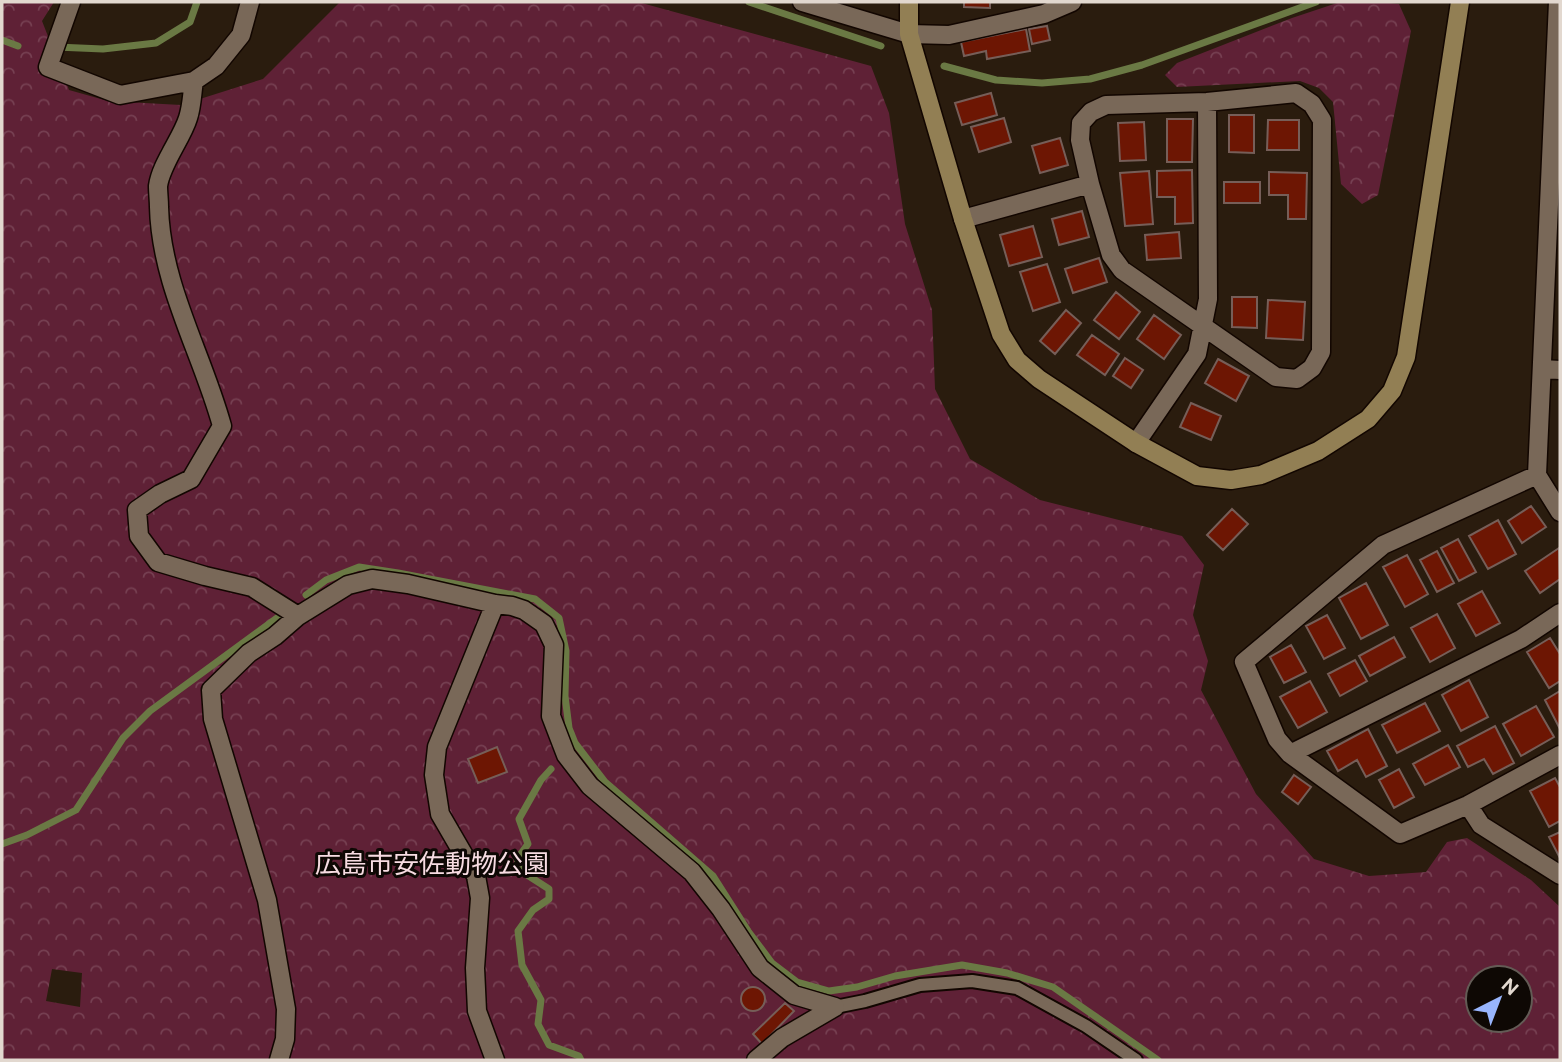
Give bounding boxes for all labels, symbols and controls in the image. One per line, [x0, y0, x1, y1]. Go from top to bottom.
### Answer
park label: 広島市安佐動物公園 [315, 848, 549, 880]
north arrow [1464, 964, 1534, 1034]
text: N [1497, 973, 1523, 1000]

